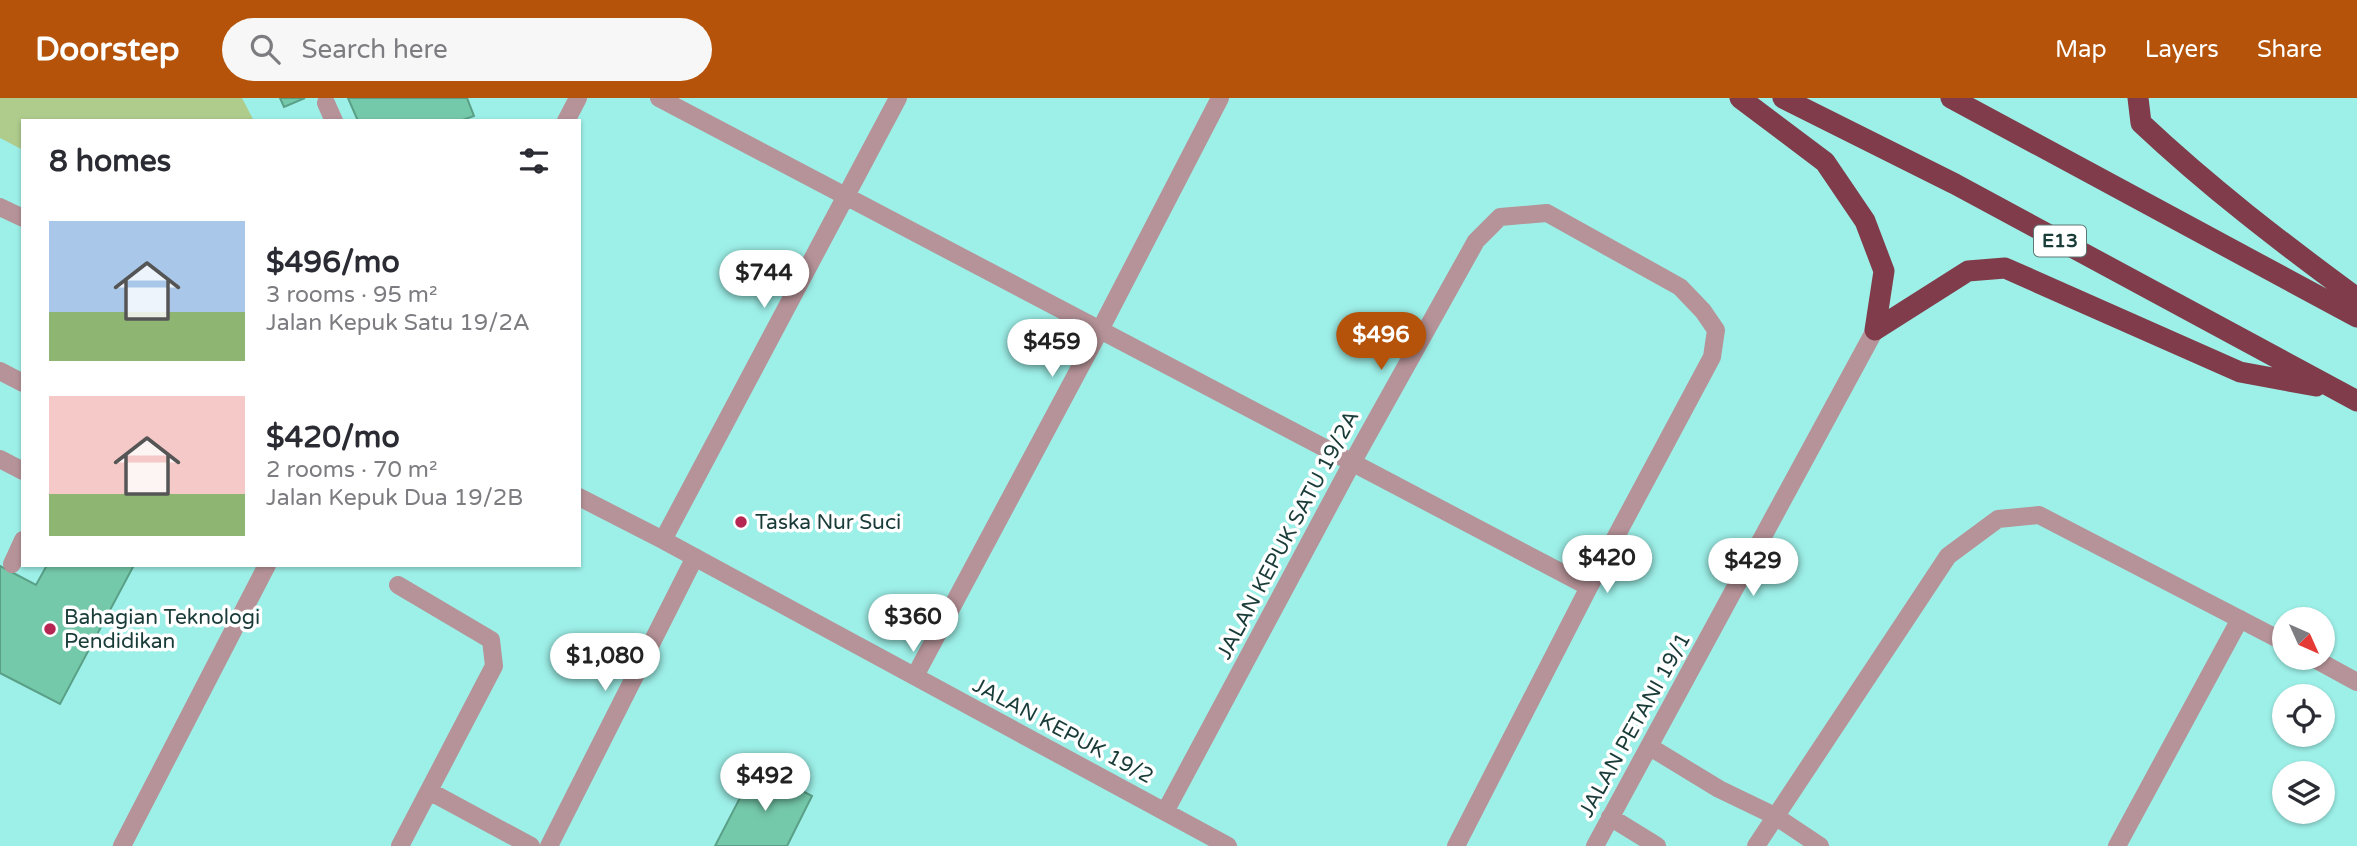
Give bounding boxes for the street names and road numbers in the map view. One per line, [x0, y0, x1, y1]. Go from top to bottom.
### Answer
road number: E13 [2034, 225, 2086, 256]
street label: JALAN KEPUK SATU 19/2A [1212, 406, 1364, 664]
street label: JALAN PETANI 19/1 [1574, 628, 1696, 822]
street label: JALAN KEPUK 19/2 [968, 673, 1158, 789]

